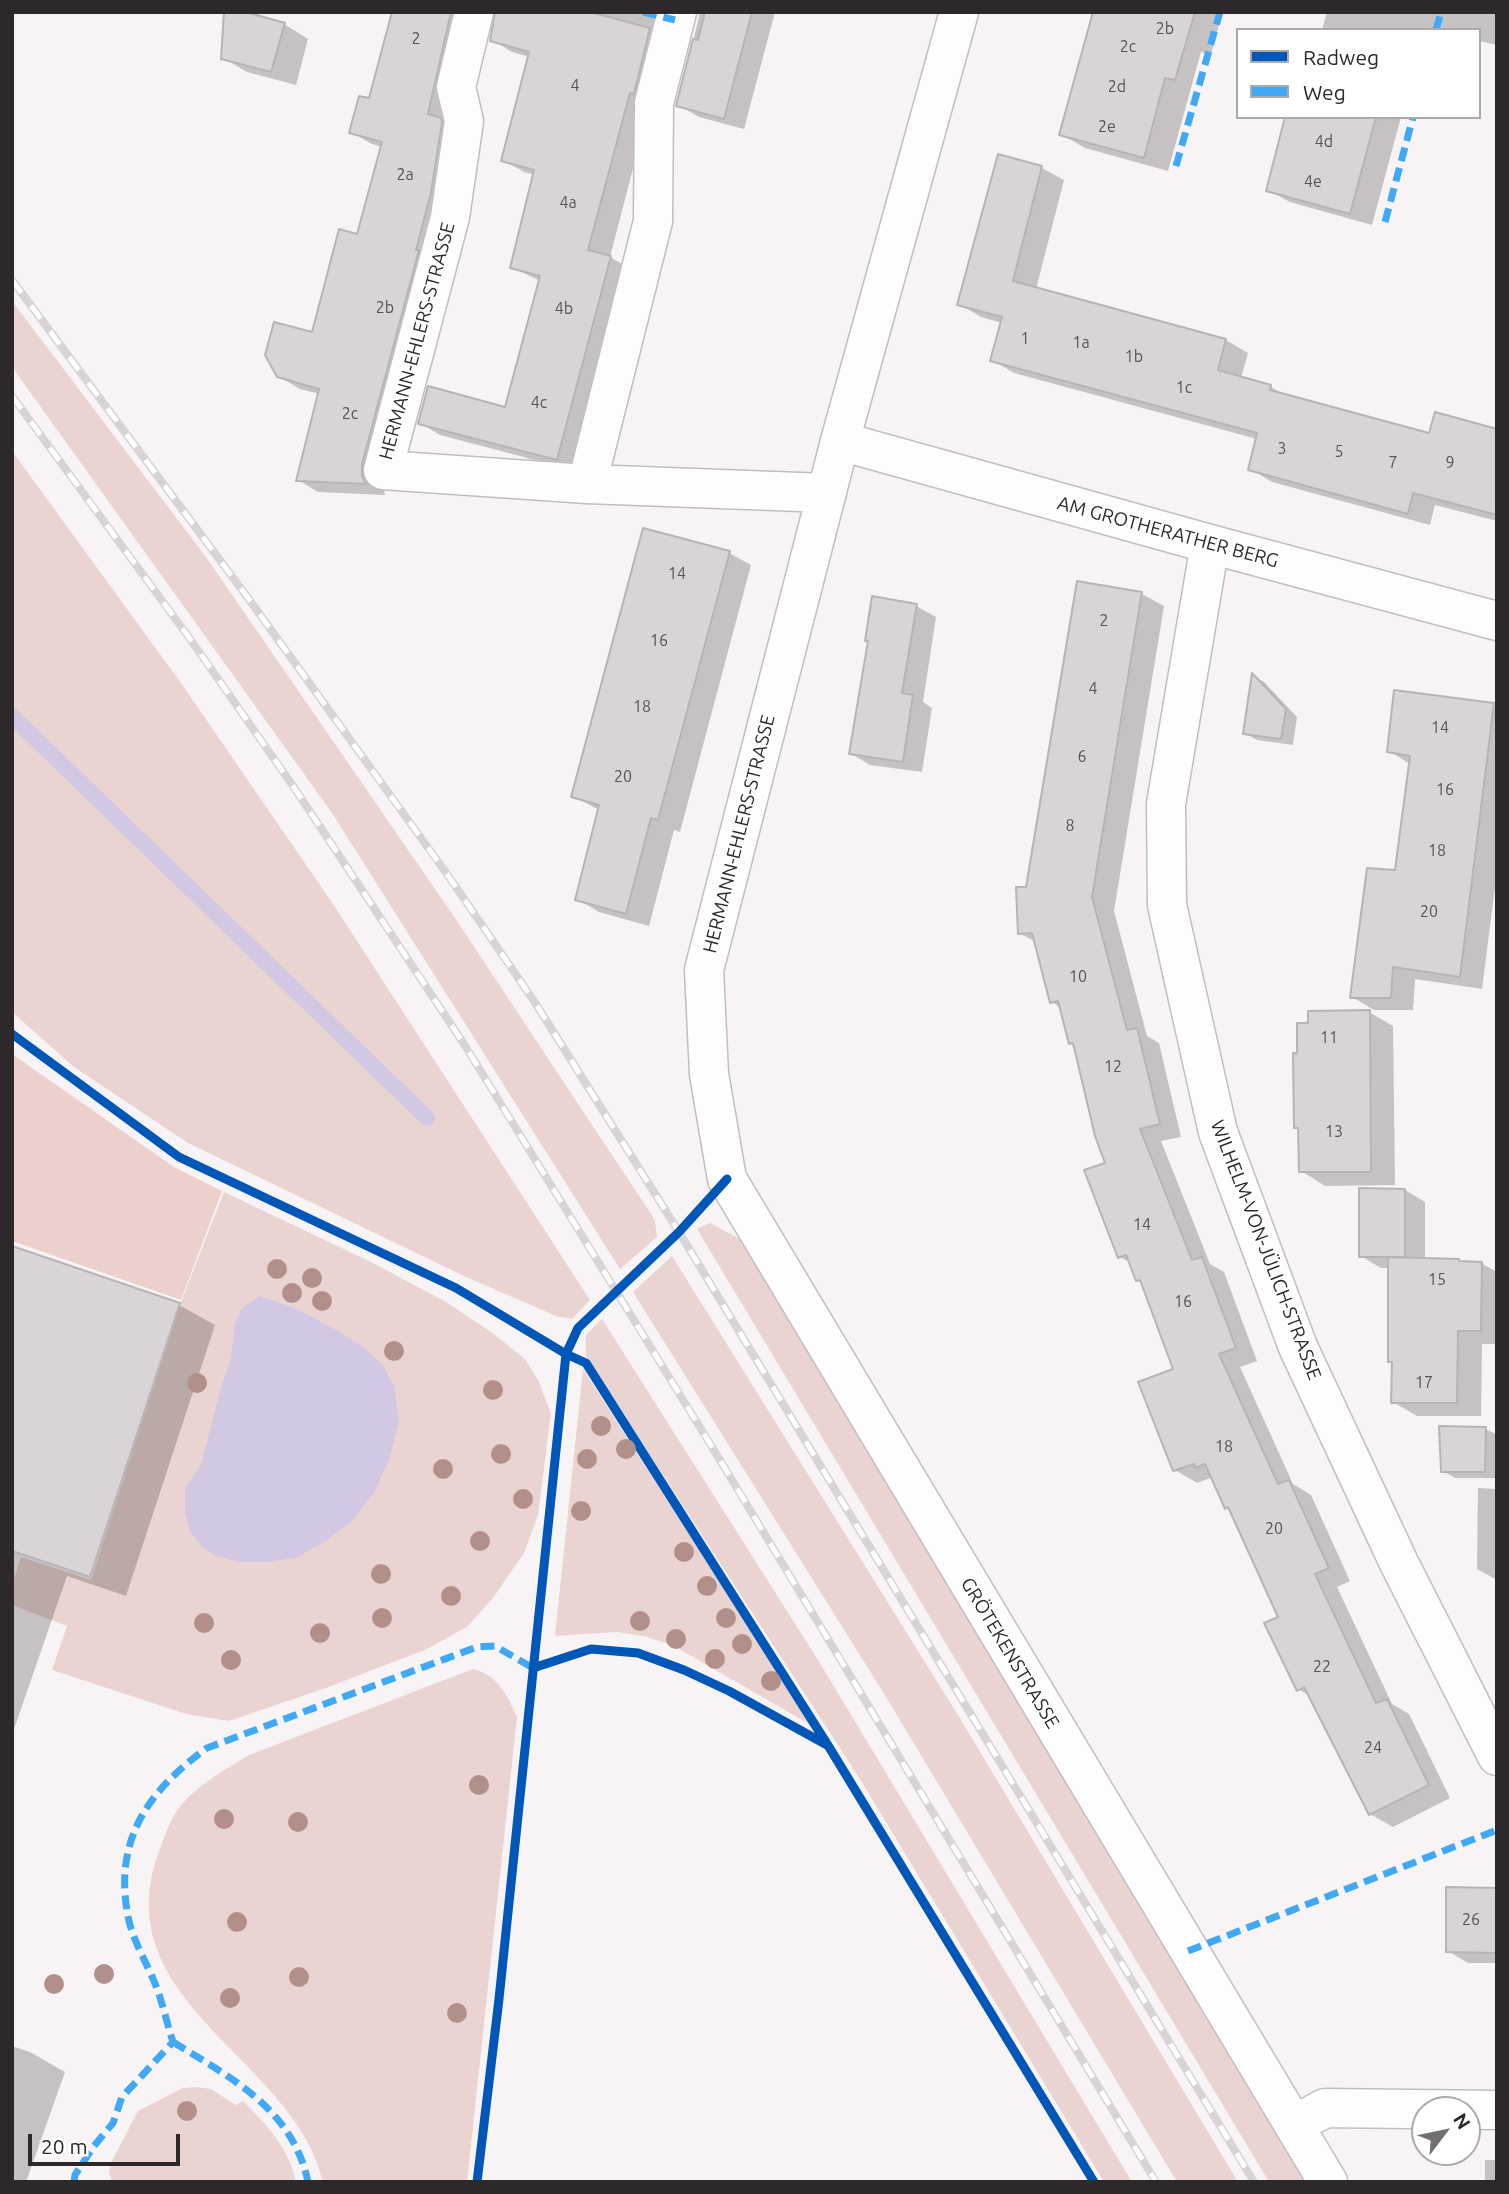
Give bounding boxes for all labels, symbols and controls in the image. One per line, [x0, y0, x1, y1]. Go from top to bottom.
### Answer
house number: 2b [1156, 19, 1174, 39]
legend [1236, 28, 1481, 119]
house number: 2 [411, 29, 421, 49]
house number: 2c [1120, 37, 1136, 57]
text: Radweg [1303, 45, 1379, 69]
house number: 4 [570, 76, 580, 96]
house number: 2d [1108, 77, 1126, 97]
text: Weg [1303, 80, 1346, 104]
house number: 2e [1098, 117, 1116, 137]
house number: 4d [1315, 132, 1333, 152]
house number: 2a [396, 165, 414, 185]
house number: 4e [1304, 172, 1322, 192]
house number: 4a [559, 193, 577, 213]
street label: HERMANN-EHLERS-STRASSE [374, 220, 460, 462]
house number: 2b [376, 298, 394, 318]
house number: 4b [555, 299, 573, 319]
house number: 1 [1020, 329, 1030, 349]
house number: 1a [1072, 333, 1090, 353]
house number: 1b [1125, 347, 1143, 367]
house number: 1c [1176, 378, 1192, 398]
house number: 4c [531, 393, 547, 413]
house number: 2c [342, 404, 358, 424]
house number: 3 [1277, 439, 1287, 459]
house number: 5 [1334, 442, 1344, 462]
house number: 7 [1388, 453, 1398, 473]
house number: 9 [1445, 453, 1455, 473]
street label: AM GROTHERATHER BERG [1055, 491, 1281, 573]
house number: 14 [668, 564, 686, 584]
house number: 2 [1099, 611, 1109, 631]
house number: 16 [650, 631, 668, 651]
house number: 4 [1088, 679, 1098, 699]
house number: 18 [633, 697, 651, 717]
street label: HERMANN-EHLERS-STRASSE [698, 712, 780, 956]
house number: 14 [1431, 718, 1449, 738]
house number: 6 [1077, 747, 1087, 767]
house number: 20 [614, 767, 632, 787]
house number: 16 [1436, 780, 1454, 800]
house number: 8 [1065, 816, 1075, 836]
house number: 18 [1428, 841, 1446, 861]
house number: 20 [1420, 902, 1438, 922]
house number: 10 [1069, 967, 1087, 987]
house number: 11 [1320, 1028, 1338, 1048]
house number: 12 [1104, 1057, 1122, 1077]
street label: WILHELM-VON-JÜLICH-STRASSE [1206, 1117, 1326, 1383]
house number: 13 [1325, 1122, 1343, 1142]
house number: 14 [1133, 1215, 1151, 1235]
house number: 15 [1428, 1270, 1446, 1290]
house number: 16 [1174, 1292, 1192, 1312]
house number: 17 [1415, 1373, 1433, 1393]
house number: 18 [1215, 1437, 1233, 1457]
house number: 20 [1265, 1519, 1283, 1539]
street label: GRÖTEKENSTRASSE [956, 1573, 1064, 1733]
house number: 22 [1313, 1657, 1331, 1677]
house number: 24 [1364, 1738, 1382, 1758]
house number: 26 [1462, 1910, 1480, 1930]
north arrow [1411, 2096, 1481, 2166]
text: N [1449, 2109, 1475, 2133]
scale bar [32, 2120, 184, 2164]
text: 20 m [41, 2134, 88, 2158]

